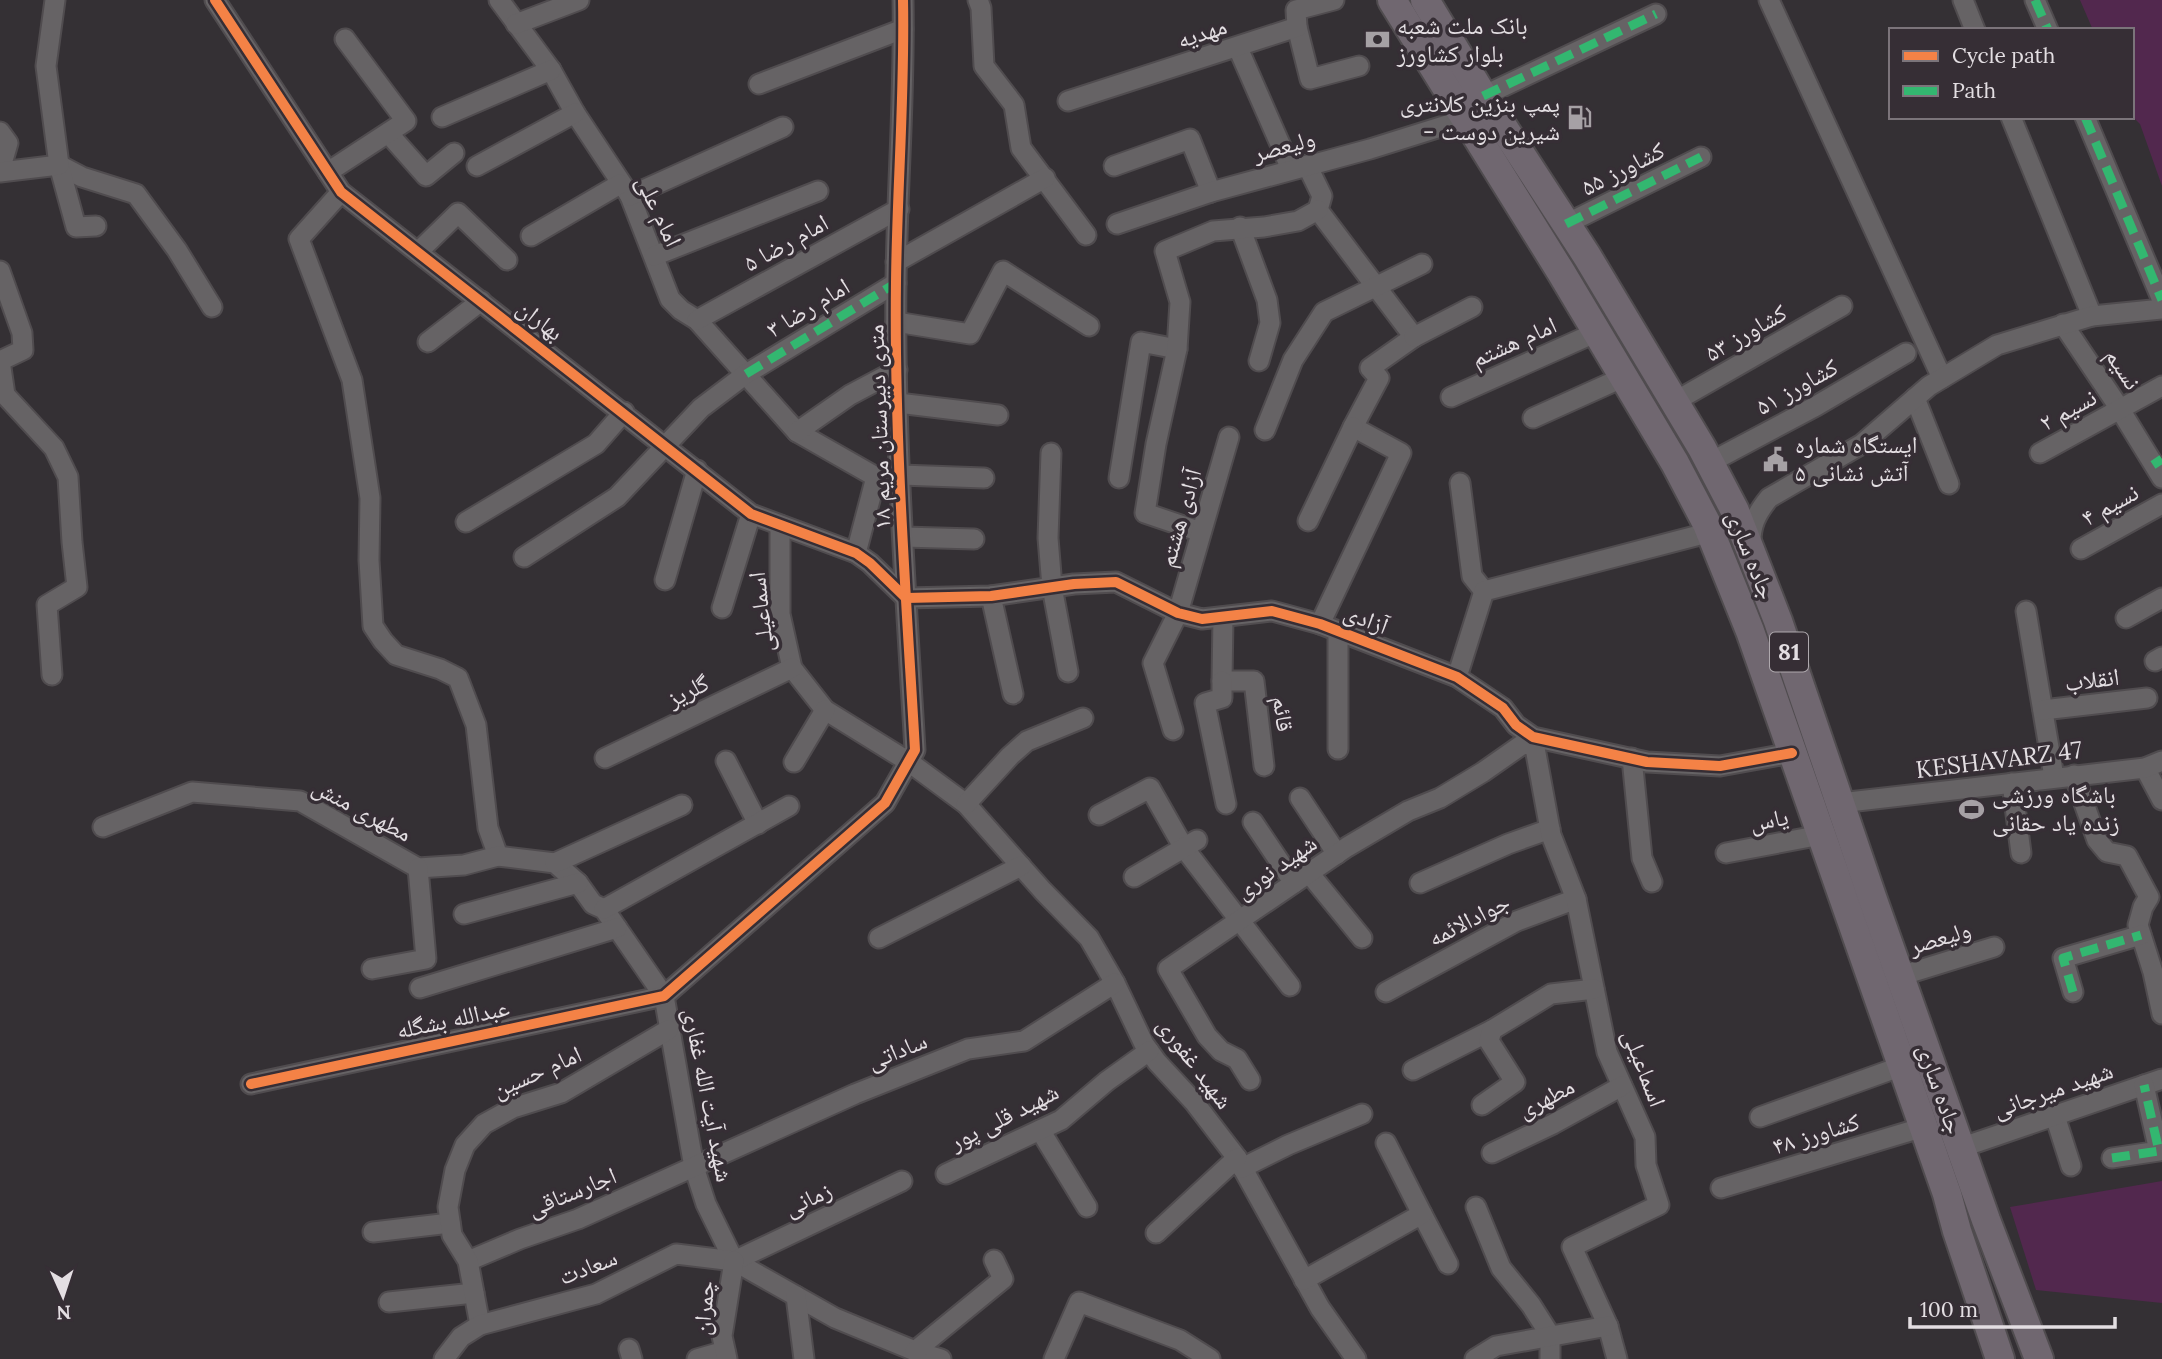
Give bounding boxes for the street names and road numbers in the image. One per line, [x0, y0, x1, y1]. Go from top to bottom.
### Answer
street label: مهدیه [1173, 10, 1231, 55]
street label: ولیعصر [1248, 122, 1318, 169]
street label: کشاورز ۵۵ [1576, 134, 1670, 203]
street label: امام علی [629, 170, 689, 252]
street label: امام رضا ۵ [738, 207, 834, 279]
street label: امام رضا ۳ [760, 271, 856, 345]
street label: بهاران [511, 292, 570, 347]
street label: کشاورز ۵۳ [1699, 297, 1792, 368]
street label: امام هشتم [1466, 309, 1562, 375]
street label: ۱۸ متری دبیرستان مریم [859, 324, 899, 530]
street label: نسیم [2098, 342, 2148, 396]
street label: کشاورز ۵۱ [1750, 351, 1843, 422]
street label: نسیم ۲ [2034, 381, 2102, 439]
street label: آزادی هشتم [1151, 464, 1210, 571]
street label: نسیم ۴ [2076, 476, 2144, 534]
street label: جاده ساری [1720, 506, 1783, 604]
street label: اسماعیلی [741, 570, 780, 654]
street label: آزادی [1339, 596, 1394, 641]
road number: 81 [1770, 632, 1808, 672]
street label: انقلاب [2063, 661, 2121, 698]
street label: گلریز [661, 667, 714, 714]
street label: قائم [1265, 694, 1301, 734]
street label: KESHAVARZ 47 [1914, 734, 2084, 785]
street label: مطهری منش [307, 770, 417, 849]
street label: یاس [1747, 801, 1791, 838]
street label: شهید نوری [1229, 827, 1323, 906]
street label: جوادالائمه [1423, 886, 1515, 953]
street label: ولیعصر [1904, 913, 1975, 962]
street label: عبدالله بشگله [394, 991, 512, 1046]
street label: شهید آیت الله غفاری [676, 1005, 741, 1185]
street label: شهید غفوری [1151, 1010, 1240, 1115]
street label: ساداتی [862, 1025, 931, 1077]
street label: اسماعیلی [1616, 1025, 1673, 1111]
street label: امام حسین [487, 1038, 587, 1106]
street label: جاده ساری [1911, 1040, 1970, 1138]
street label: شهید میرجانی [1989, 1055, 2117, 1125]
street label: مطهری [1512, 1070, 1579, 1125]
street label: شهید قلی پور [943, 1076, 1064, 1158]
street label: کشاورز ۴۸ [1768, 1106, 1863, 1161]
street label: اجارستاقی [523, 1160, 621, 1223]
street label: زمانی [779, 1174, 837, 1223]
street label: سعادت [554, 1241, 622, 1292]
street label: چمران [686, 1279, 721, 1337]

